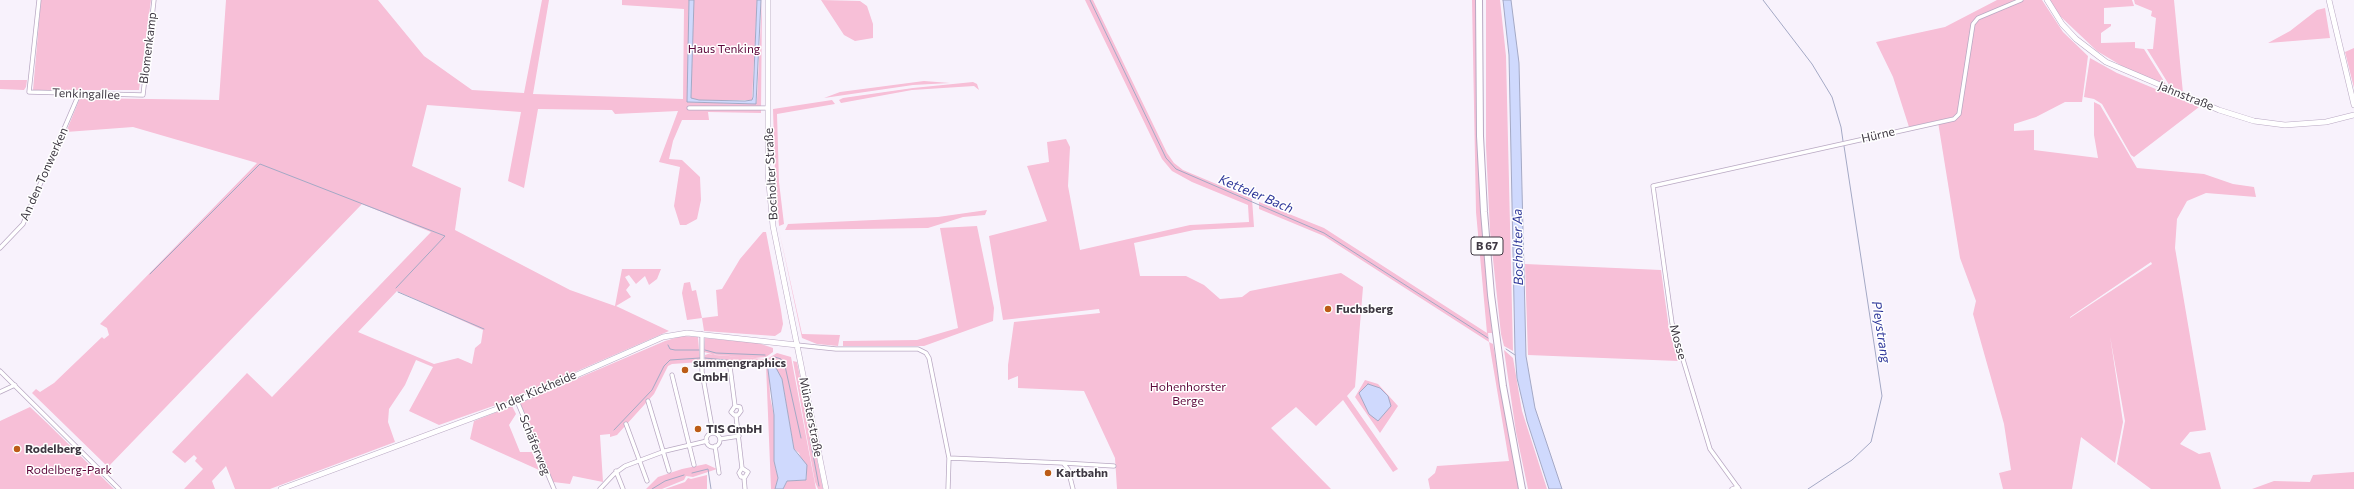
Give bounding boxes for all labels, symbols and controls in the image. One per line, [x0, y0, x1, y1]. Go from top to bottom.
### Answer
street label: Blomenkamp [136, 11, 160, 85]
park label: Haus Tenking [688, 42, 760, 56]
street label: Jahnstraße [2156, 78, 2216, 114]
street label: Tenkingallee [52, 86, 120, 102]
street label: Hürne [1860, 124, 1896, 146]
street label: An den Tonwerken [17, 125, 71, 223]
street label: Bocholter Straße [761, 127, 781, 221]
water label: Ketteler Bach [1217, 171, 1295, 217]
water label: Bocholter Aa [1510, 209, 1526, 285]
road number: B 67 [1471, 237, 1503, 255]
water label: Pleystrang [1868, 300, 1894, 364]
place label: Fuchsberg [1336, 302, 1393, 316]
marker: Fuchsberg [1323, 304, 1333, 314]
street label: Mosse [1666, 323, 1690, 361]
place label: summengraphics GmbH [693, 356, 786, 384]
marker: summengraphics GmbH [680, 365, 690, 375]
street label: In der Kickheide [494, 368, 578, 414]
street label: Münsterstraße [796, 376, 826, 458]
park label: Hohenhorster Berge [1150, 380, 1226, 408]
street label: Schäferweg [516, 413, 554, 477]
place label: TIS GmbH [706, 422, 762, 436]
marker: TIS GmbH [693, 424, 703, 434]
place label: Rodelberg [25, 442, 82, 456]
marker: Rodelberg [12, 444, 22, 454]
park label: Rodelberg-Park [26, 463, 112, 477]
place label: Kartbahn [1056, 466, 1108, 480]
marker: Kartbahn [1043, 468, 1053, 478]

